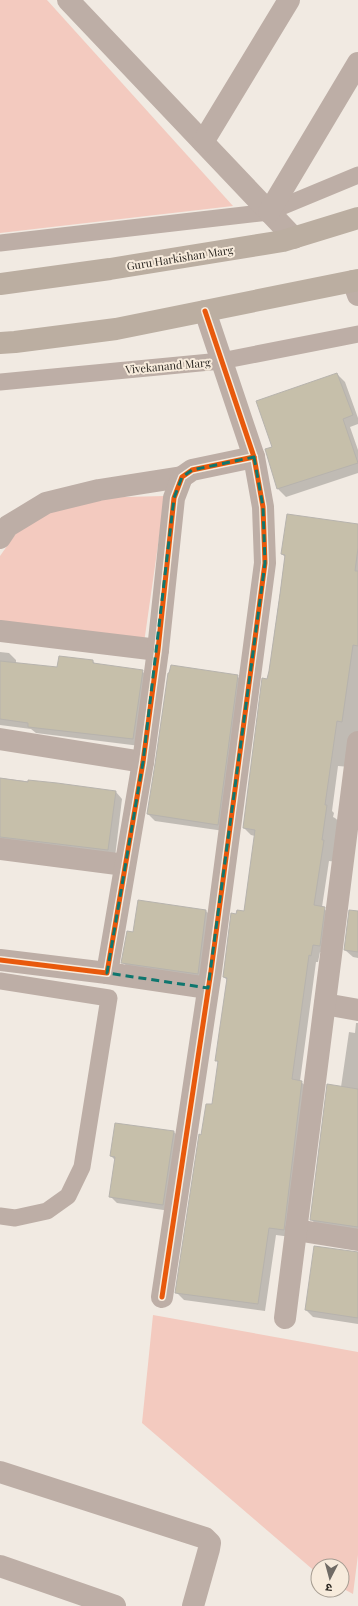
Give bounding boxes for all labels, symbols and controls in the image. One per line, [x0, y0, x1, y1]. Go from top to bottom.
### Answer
street label: Guru Harkishan Marg [126, 242, 234, 273]
street label: Vivekanand Marg [124, 354, 211, 377]
north arrow [310, 1558, 350, 1598]
text: उ [324, 1581, 333, 1596]

